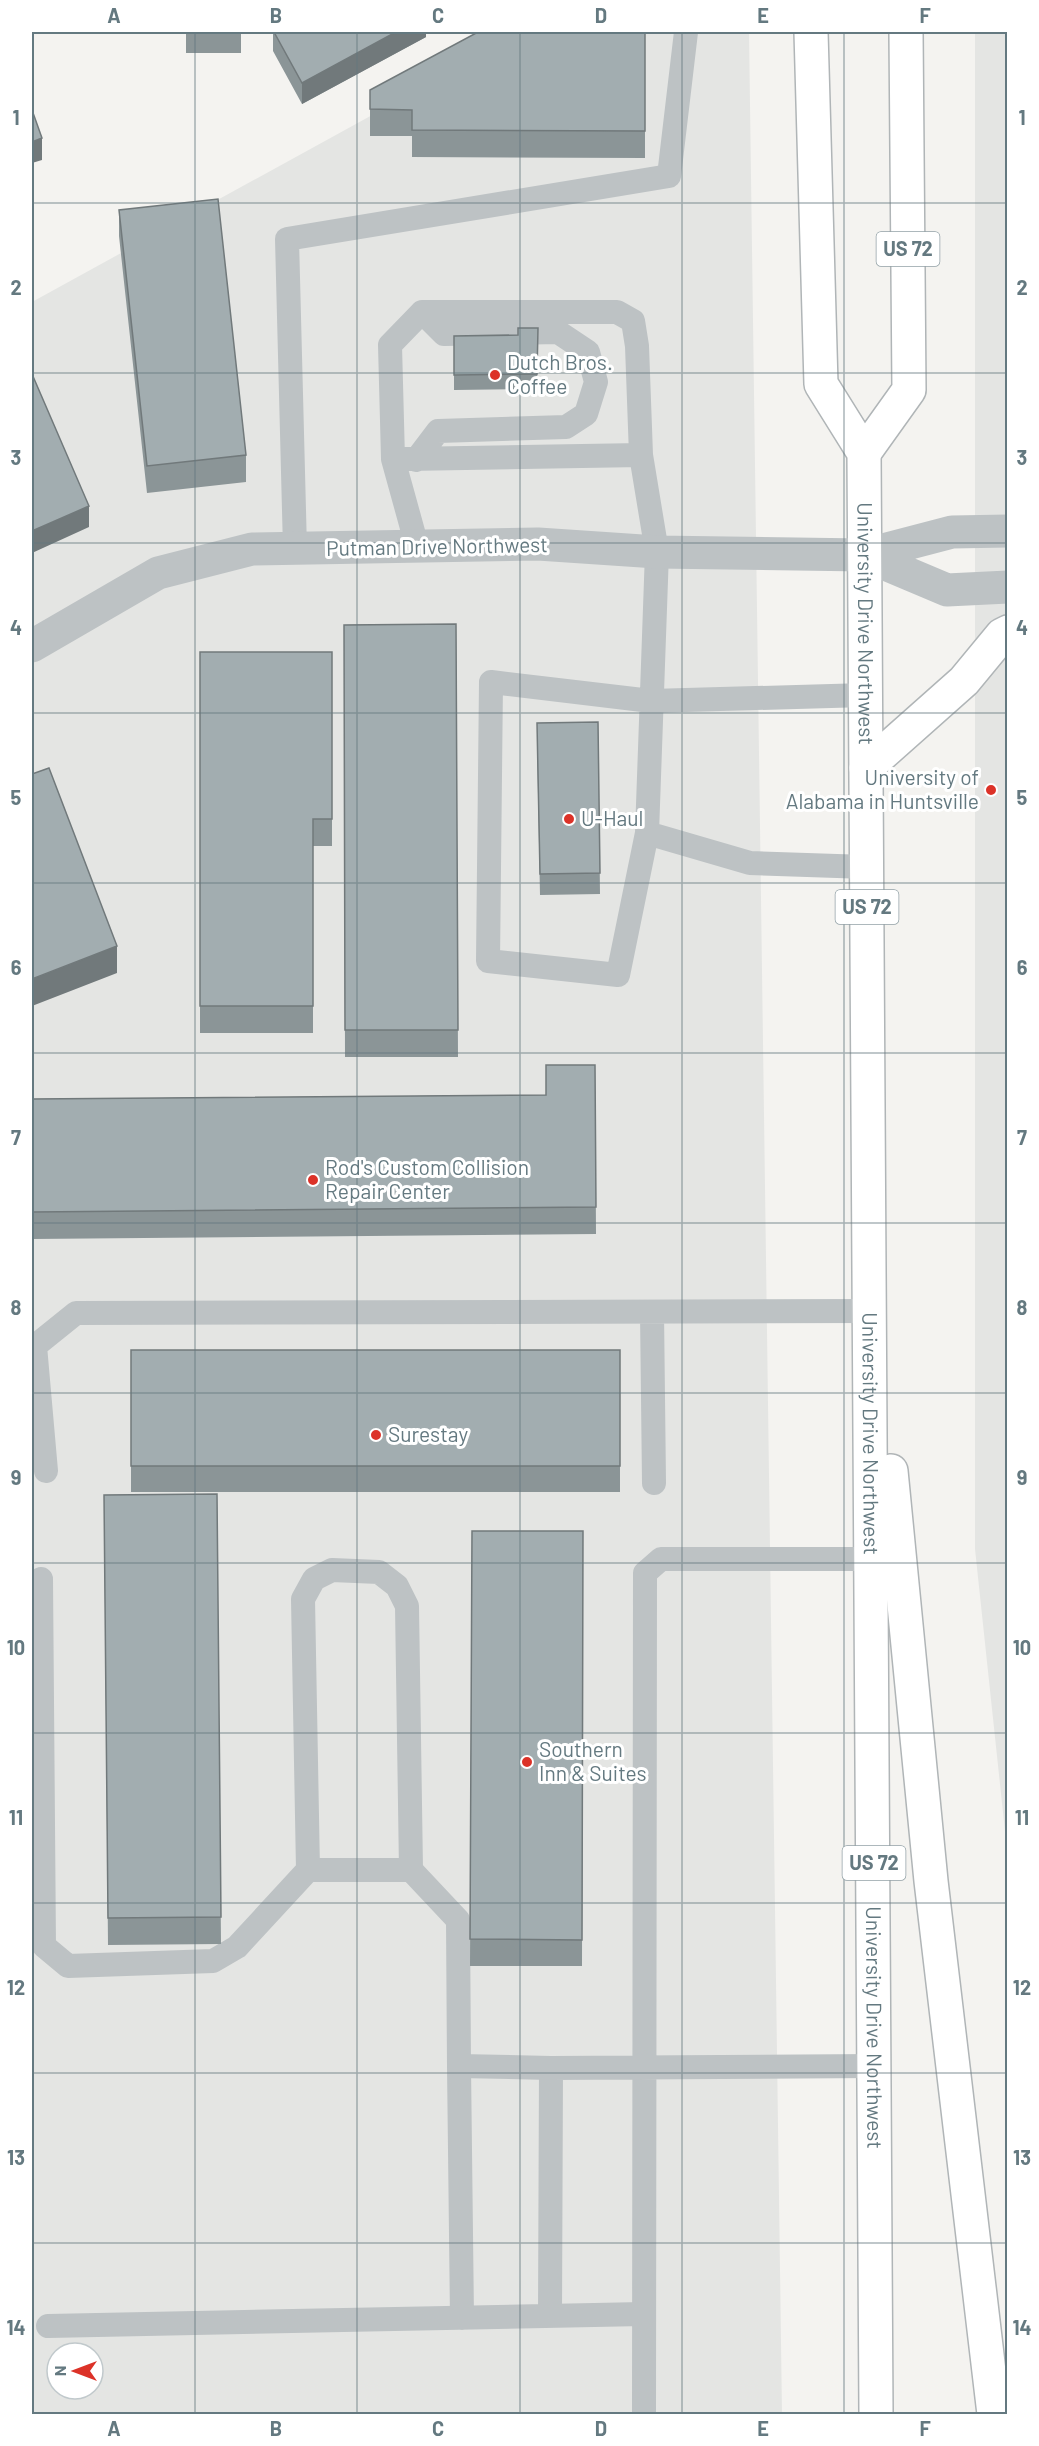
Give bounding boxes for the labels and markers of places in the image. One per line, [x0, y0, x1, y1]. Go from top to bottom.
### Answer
place label: Dutch Bros. Coffee [507, 349, 613, 398]
marker: Dutch Bros. Coffee [488, 368, 502, 382]
place label: University of Alabama in Huntsville [786, 764, 979, 813]
marker: University of Alabama in Huntsville [984, 783, 998, 797]
place label: U-Haul [581, 805, 643, 830]
marker: U-Haul [562, 812, 576, 826]
place label: Rod's Custom Collision Repair Center [325, 1154, 529, 1203]
marker: Rod's Custom Collision Repair Center [306, 1173, 320, 1187]
place label: Surestay [388, 1421, 468, 1446]
marker: Surestay [369, 1428, 383, 1442]
place label: Southern Inn & Suites [539, 1736, 647, 1785]
marker: Southern Inn & Suites [520, 1755, 534, 1769]

